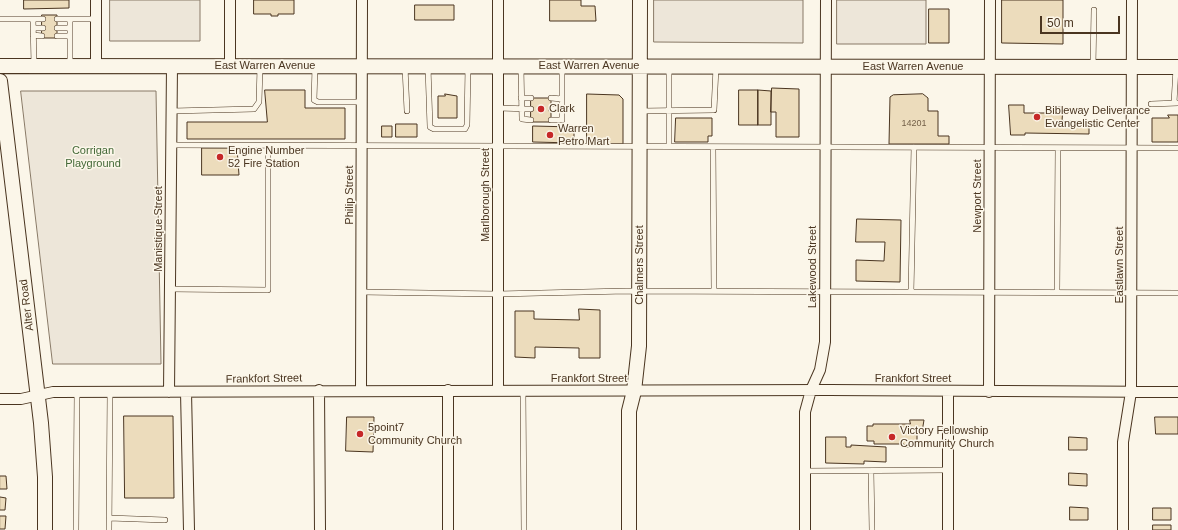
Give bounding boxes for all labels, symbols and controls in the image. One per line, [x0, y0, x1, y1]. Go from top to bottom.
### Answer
scale bar [1042, 8, 1122, 34]
text: 50 m [1047, 16, 1074, 30]
street label: East Warren Avenue [215, 59, 315, 73]
street label: East Warren Avenue [539, 59, 639, 73]
street label: East Warren Avenue [863, 60, 963, 74]
place label: Clark [549, 102, 575, 116]
marker: Clark [536, 104, 546, 114]
place label: Bibleway Deliverance Evangelistic Center [1045, 104, 1150, 130]
marker: Bibleway Deliverance Evangelistic Center [1032, 112, 1042, 122]
house number: 14201 [901, 119, 927, 129]
place label: Warren Petro Mart [558, 122, 609, 148]
marker: Warren Petro Mart [545, 130, 555, 140]
park label: Corrigan Playground [65, 144, 121, 170]
place label: Engine Number 52 Fire Station [228, 144, 304, 170]
street label: Marlborough Street [479, 148, 493, 242]
marker: Engine Number 52 Fire Station [215, 152, 225, 162]
street label: Newport Street [971, 159, 985, 233]
street label: Philip Street [343, 165, 357, 225]
street label: Manistique Street [152, 186, 166, 272]
street label: Chalmers Street [633, 225, 647, 305]
street label: Lakewood Street [806, 226, 820, 308]
street label: Eastlawn Street [1113, 226, 1127, 304]
street label: Alter Road [17, 278, 37, 332]
street label: Frankfort Street [226, 372, 302, 386]
street label: Frankfort Street [551, 372, 627, 386]
street label: Frankfort Street [875, 372, 951, 386]
place label: 5point7 Community Church [368, 421, 462, 447]
place label: Victory Fellowship Community Church [900, 424, 994, 450]
marker: 5point7 Community Church [355, 429, 365, 439]
marker: Victory Fellowship Community Church [887, 432, 897, 442]

